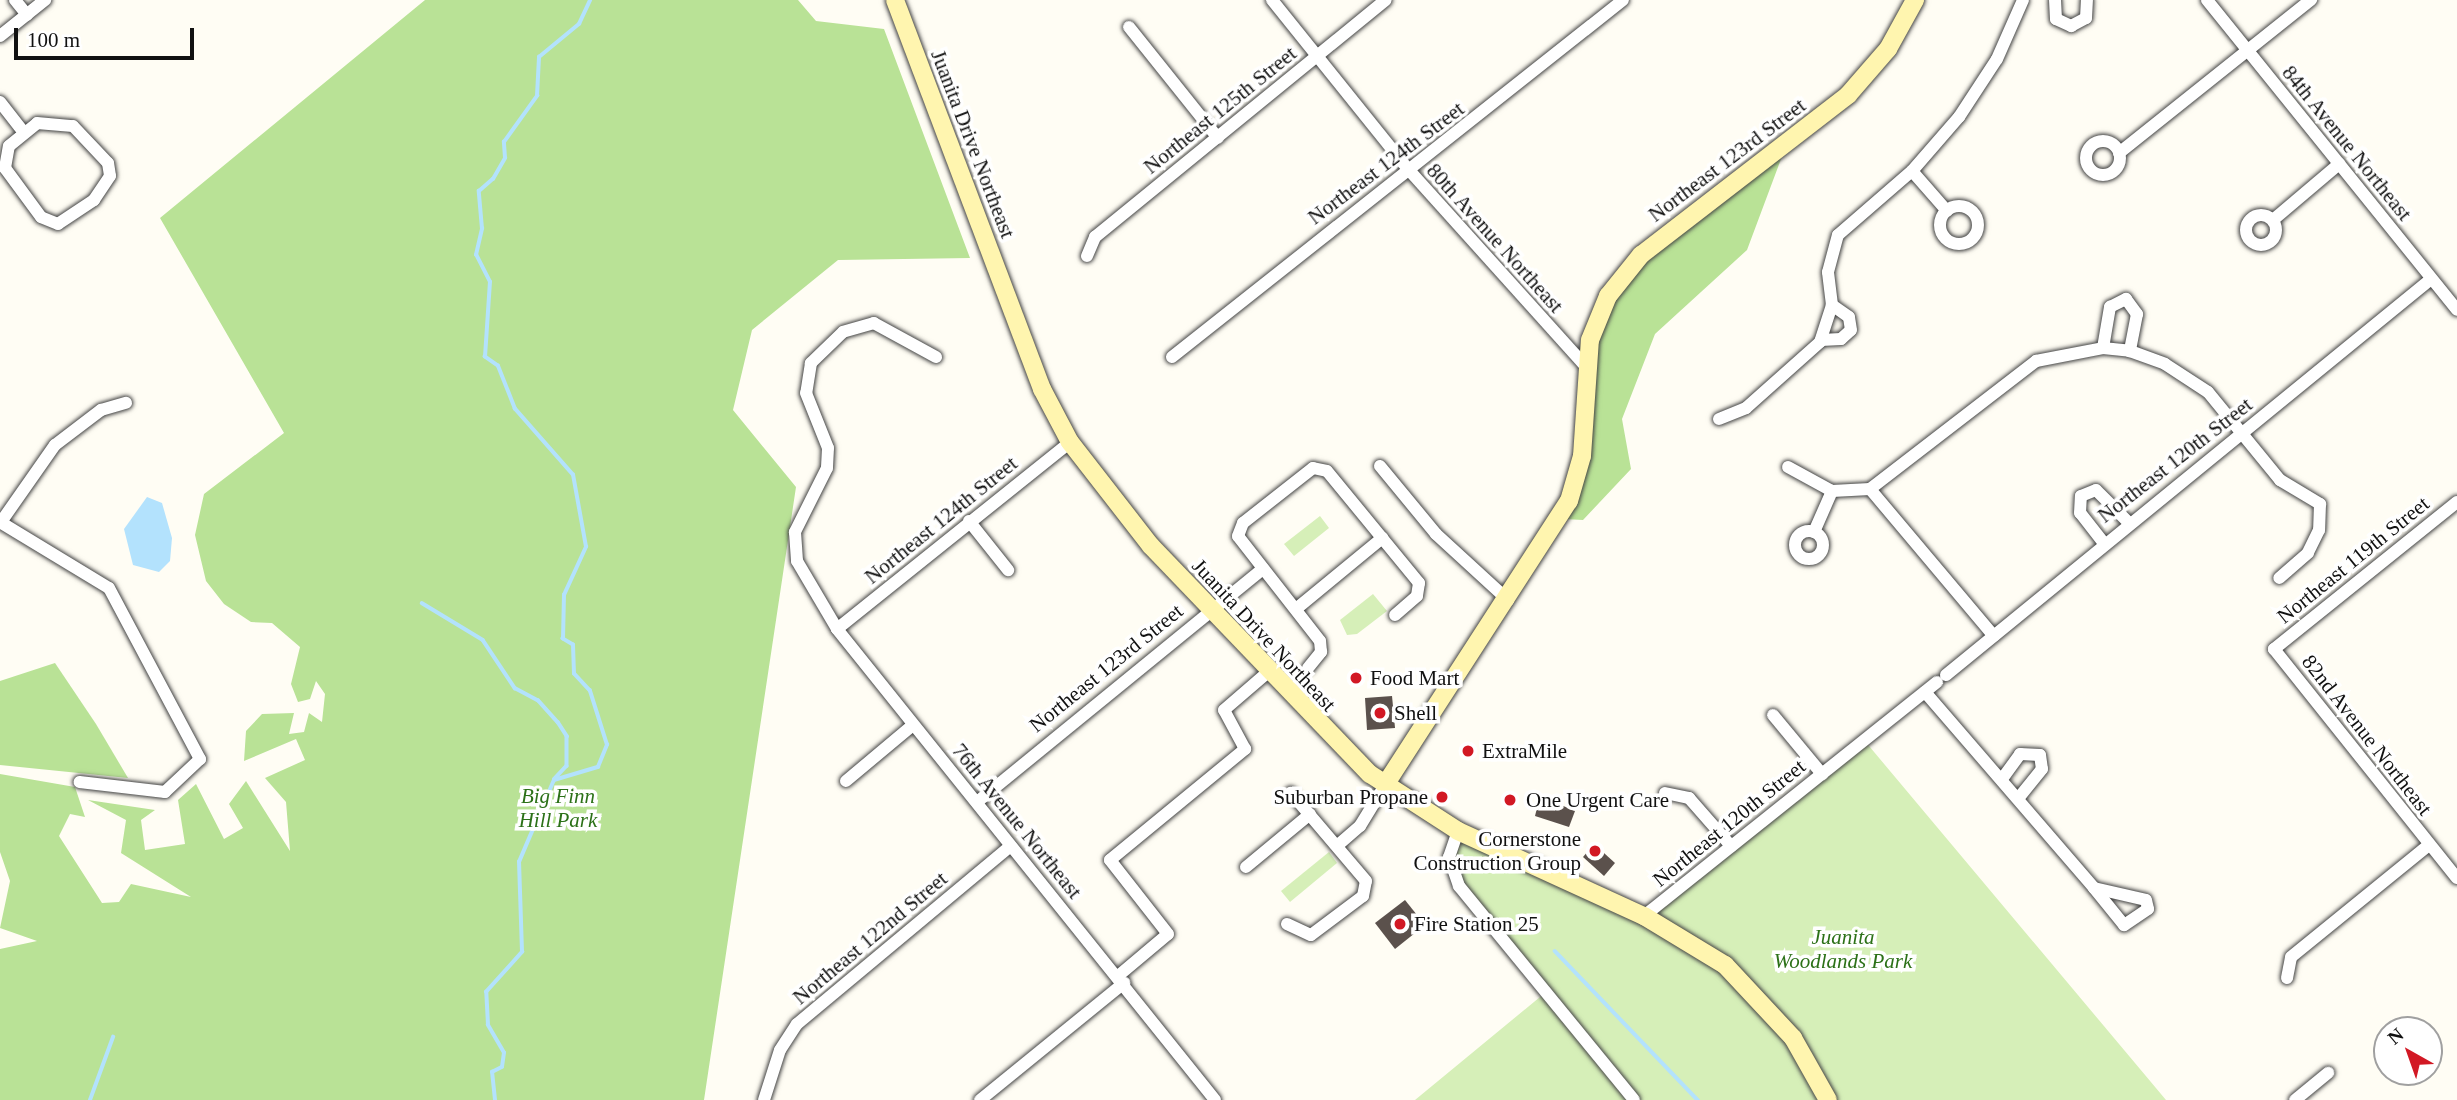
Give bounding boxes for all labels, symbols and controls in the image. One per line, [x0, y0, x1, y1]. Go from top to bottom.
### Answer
scale bar [18, 14, 198, 58]
text: 100 m [27, 28, 80, 52]
street label: Northeast 125th Street [1139, 41, 1301, 179]
street label: Juanita Drive Northeast [926, 46, 1020, 242]
street label: 84th Avenue Northeast [2276, 60, 2418, 226]
street label: Northeast 123rd Street [1643, 93, 1811, 227]
street label: Northeast 124th Street [1303, 96, 1469, 230]
street label: 80th Avenue Northeast [1421, 158, 1569, 318]
street label: Northeast 120th Street [2093, 392, 2257, 528]
street label: Northeast 124th Street [860, 451, 1022, 589]
street label: Northeast 119th Street [2272, 491, 2434, 629]
street label: Juanita Drive Northeast [1187, 553, 1341, 717]
street label: Northeast 123rd Street [1024, 598, 1188, 738]
street label: 82nd Avenue Northeast [2296, 649, 2438, 821]
place label: Food Mart [1370, 665, 1459, 691]
marker: Food Mart [1348, 670, 1364, 686]
place label: Shell [1394, 700, 1437, 726]
marker: Shell [1372, 705, 1388, 721]
street label: 76th Avenue Northeast [946, 738, 1088, 904]
place label: ExtraMile [1482, 738, 1567, 764]
marker: ExtraMile [1460, 743, 1476, 759]
street label: Northeast 120th Street [1648, 754, 1810, 892]
park label: Big Finn Hill Park [519, 783, 597, 833]
place label: Suburban Propane [1273, 784, 1428, 810]
place label: One Urgent Care [1526, 787, 1669, 813]
marker: Suburban Propane [1434, 789, 1450, 805]
marker: One Urgent Care [1500, 790, 1520, 810]
place label: Cornerstone Construction Group [1414, 826, 1581, 876]
marker: Cornerstone Construction Group [1587, 843, 1603, 859]
street label: Northeast 122nd Street [788, 866, 952, 1010]
place label: Fire Station 25 [1414, 911, 1539, 937]
marker: Fire Station 25 [1392, 916, 1408, 932]
park label: Juanita Woodlands Park [1774, 924, 1912, 974]
north arrow [2373, 1016, 2443, 1086]
text: N [2383, 1024, 2407, 1049]

